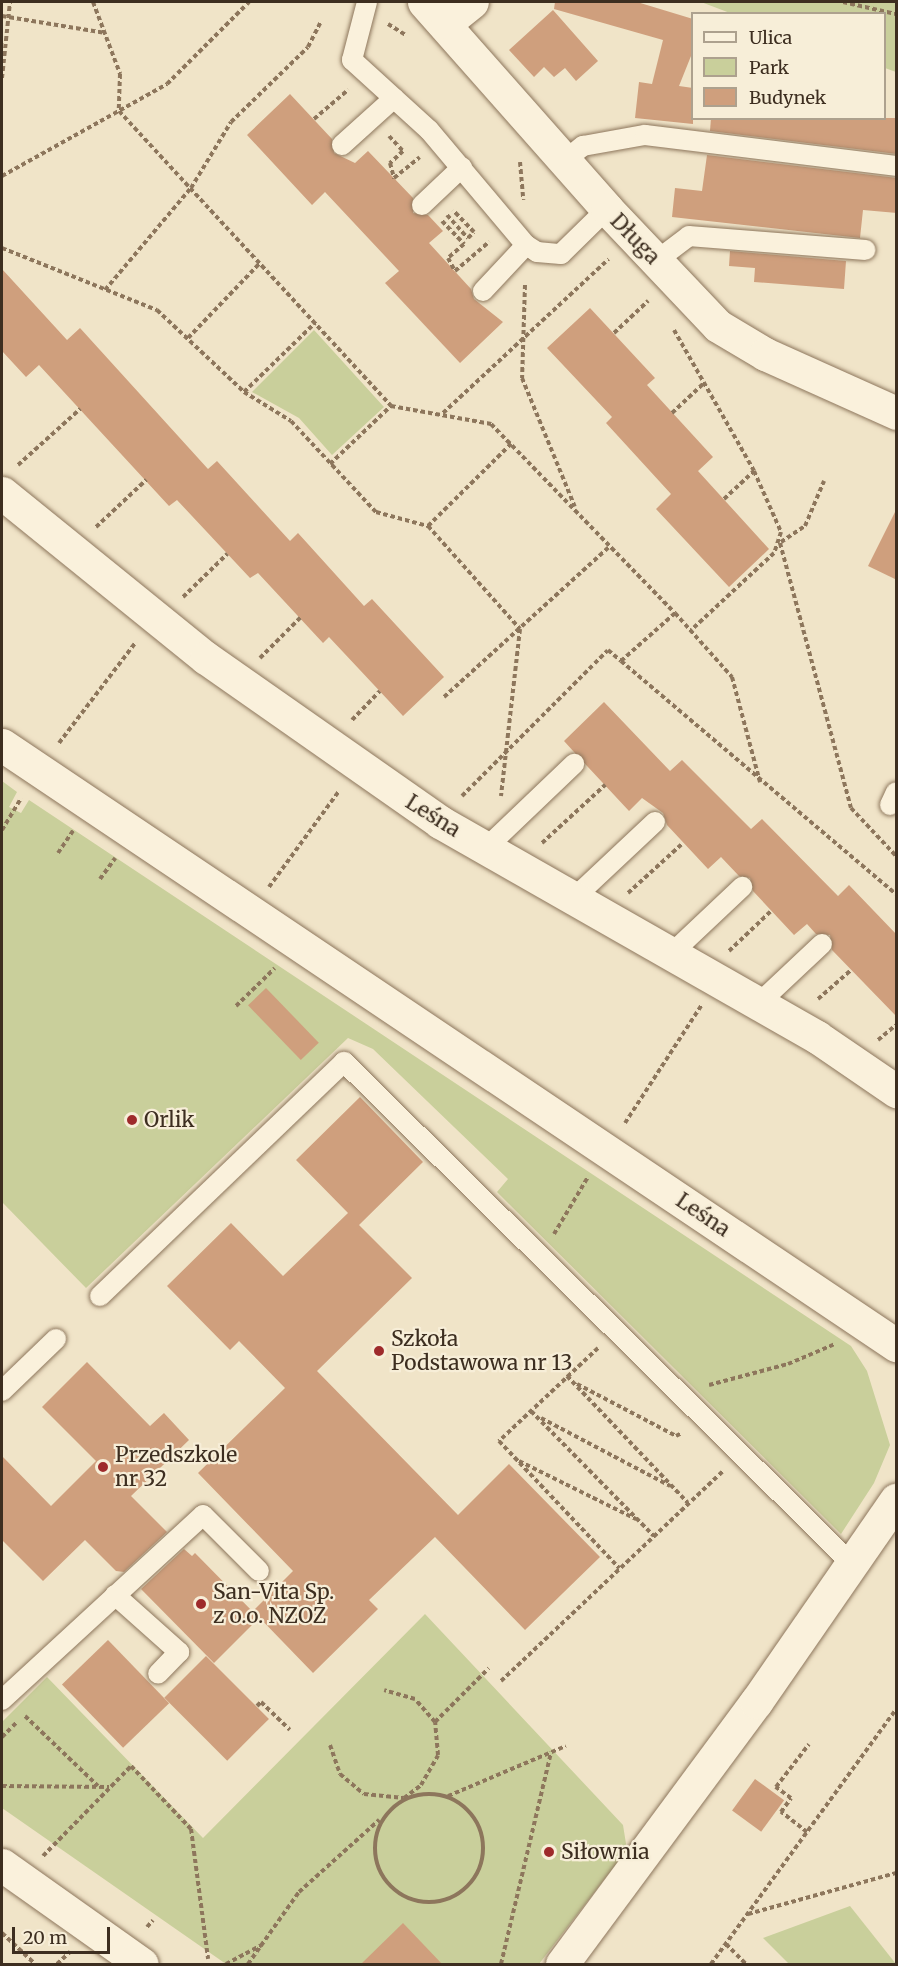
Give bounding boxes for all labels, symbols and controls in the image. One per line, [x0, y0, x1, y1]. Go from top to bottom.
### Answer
legend [691, 12, 886, 120]
text: Ulica [749, 26, 792, 49]
text: Park [749, 56, 789, 79]
text: Budynek [749, 86, 826, 109]
street label: Długa [605, 209, 665, 269]
street label: Leśna [401, 789, 465, 843]
place label: Orlik [144, 1107, 195, 1133]
marker: Orlik [125, 1113, 139, 1127]
street label: Leśna [671, 1188, 735, 1242]
place label: Szkoła Podstawowa nr 13 [391, 1326, 572, 1376]
marker: Szkoła Podstawowa nr 13 [372, 1344, 386, 1358]
place label: Przedszkole nr 32 [115, 1442, 237, 1492]
marker: Przedszkole nr 32 [96, 1460, 110, 1474]
place label: San-Vita Sp. z o.o. NZOZ [213, 1579, 334, 1629]
marker: San-Vita Sp. z o.o. NZOZ [194, 1597, 208, 1611]
place label: Siłownia [561, 1839, 649, 1865]
marker: Siłownia [542, 1845, 556, 1859]
scale bar [15, 1915, 112, 1953]
text: 20 m [23, 1926, 67, 1949]

